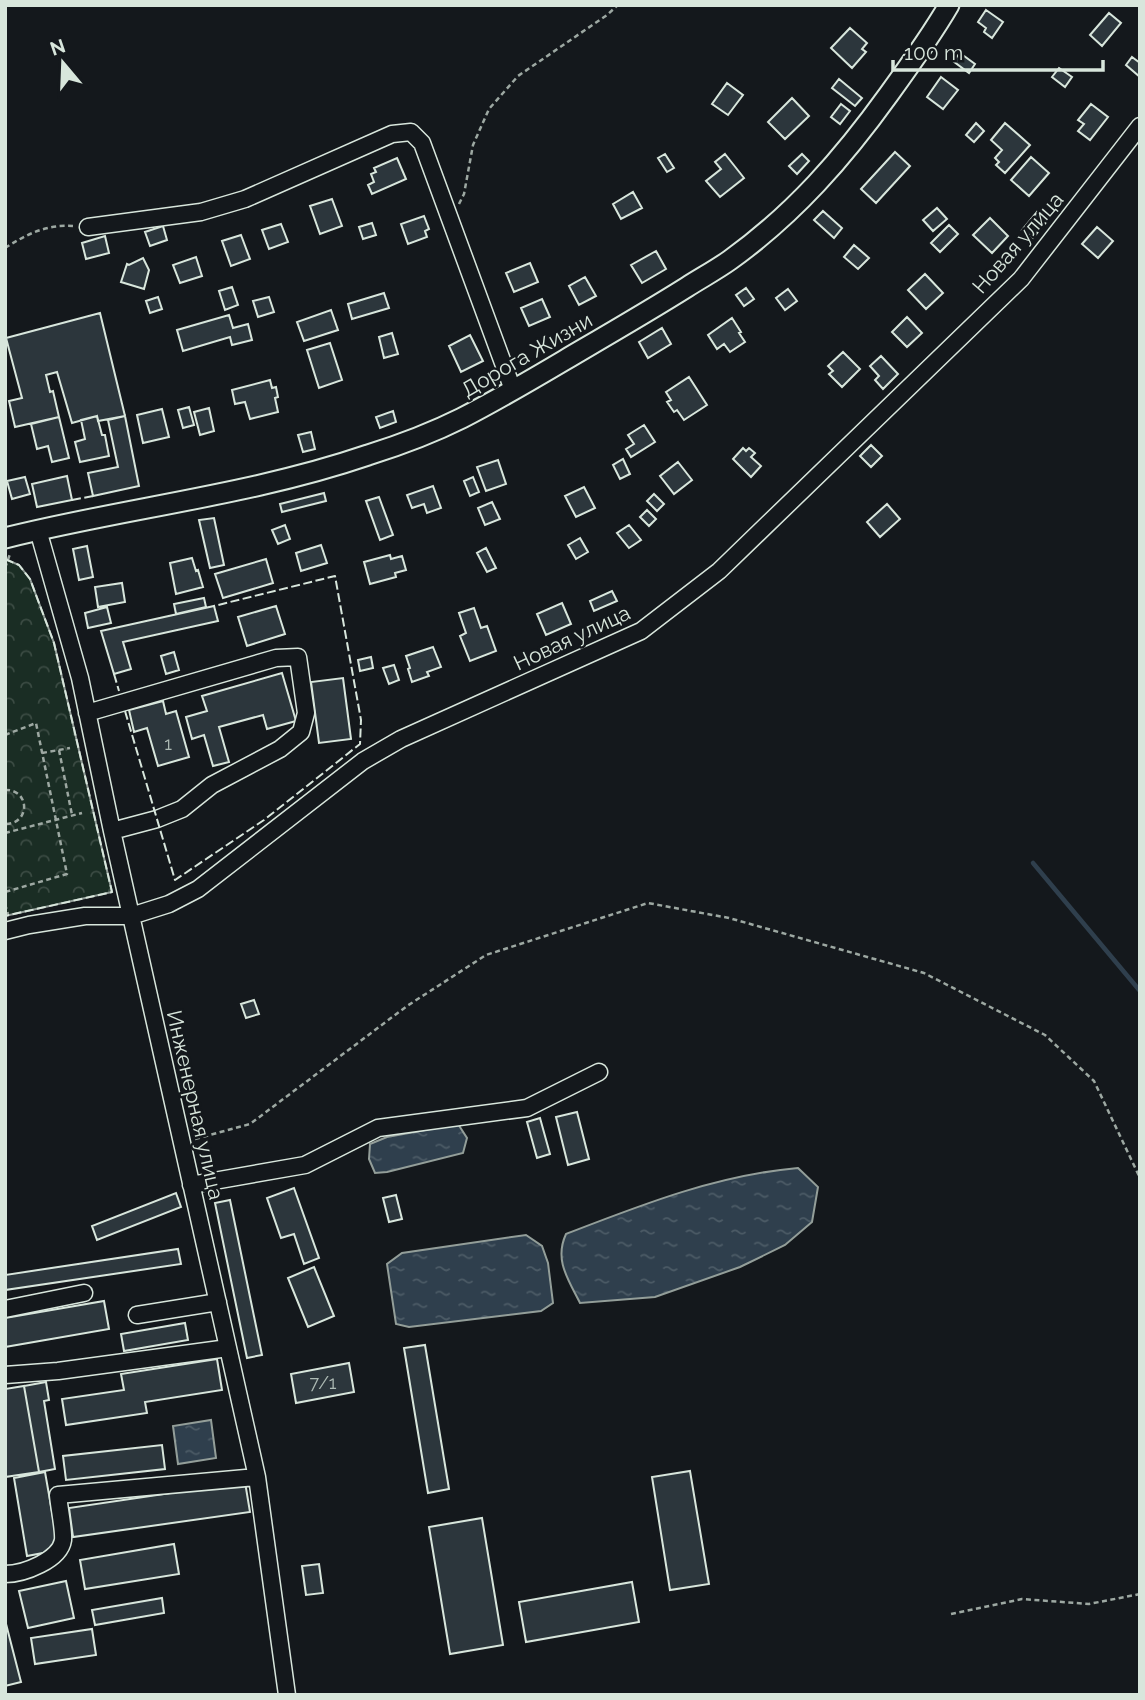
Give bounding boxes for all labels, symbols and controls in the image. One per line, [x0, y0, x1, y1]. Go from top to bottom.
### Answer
north arrow [28, 28, 98, 98]
scale bar [893, 28, 1103, 72]
text: N [47, 34, 68, 60]
text: 100 m [904, 40, 963, 65]
street label: Новая улица [967, 187, 1068, 298]
street label: Дорога Жизни [457, 307, 596, 402]
street label: Новая улица [510, 600, 634, 675]
house number: 1 [164, 733, 172, 754]
street label: Инженерная улица [162, 1008, 229, 1202]
house number: 7/1 [310, 1372, 337, 1393]

